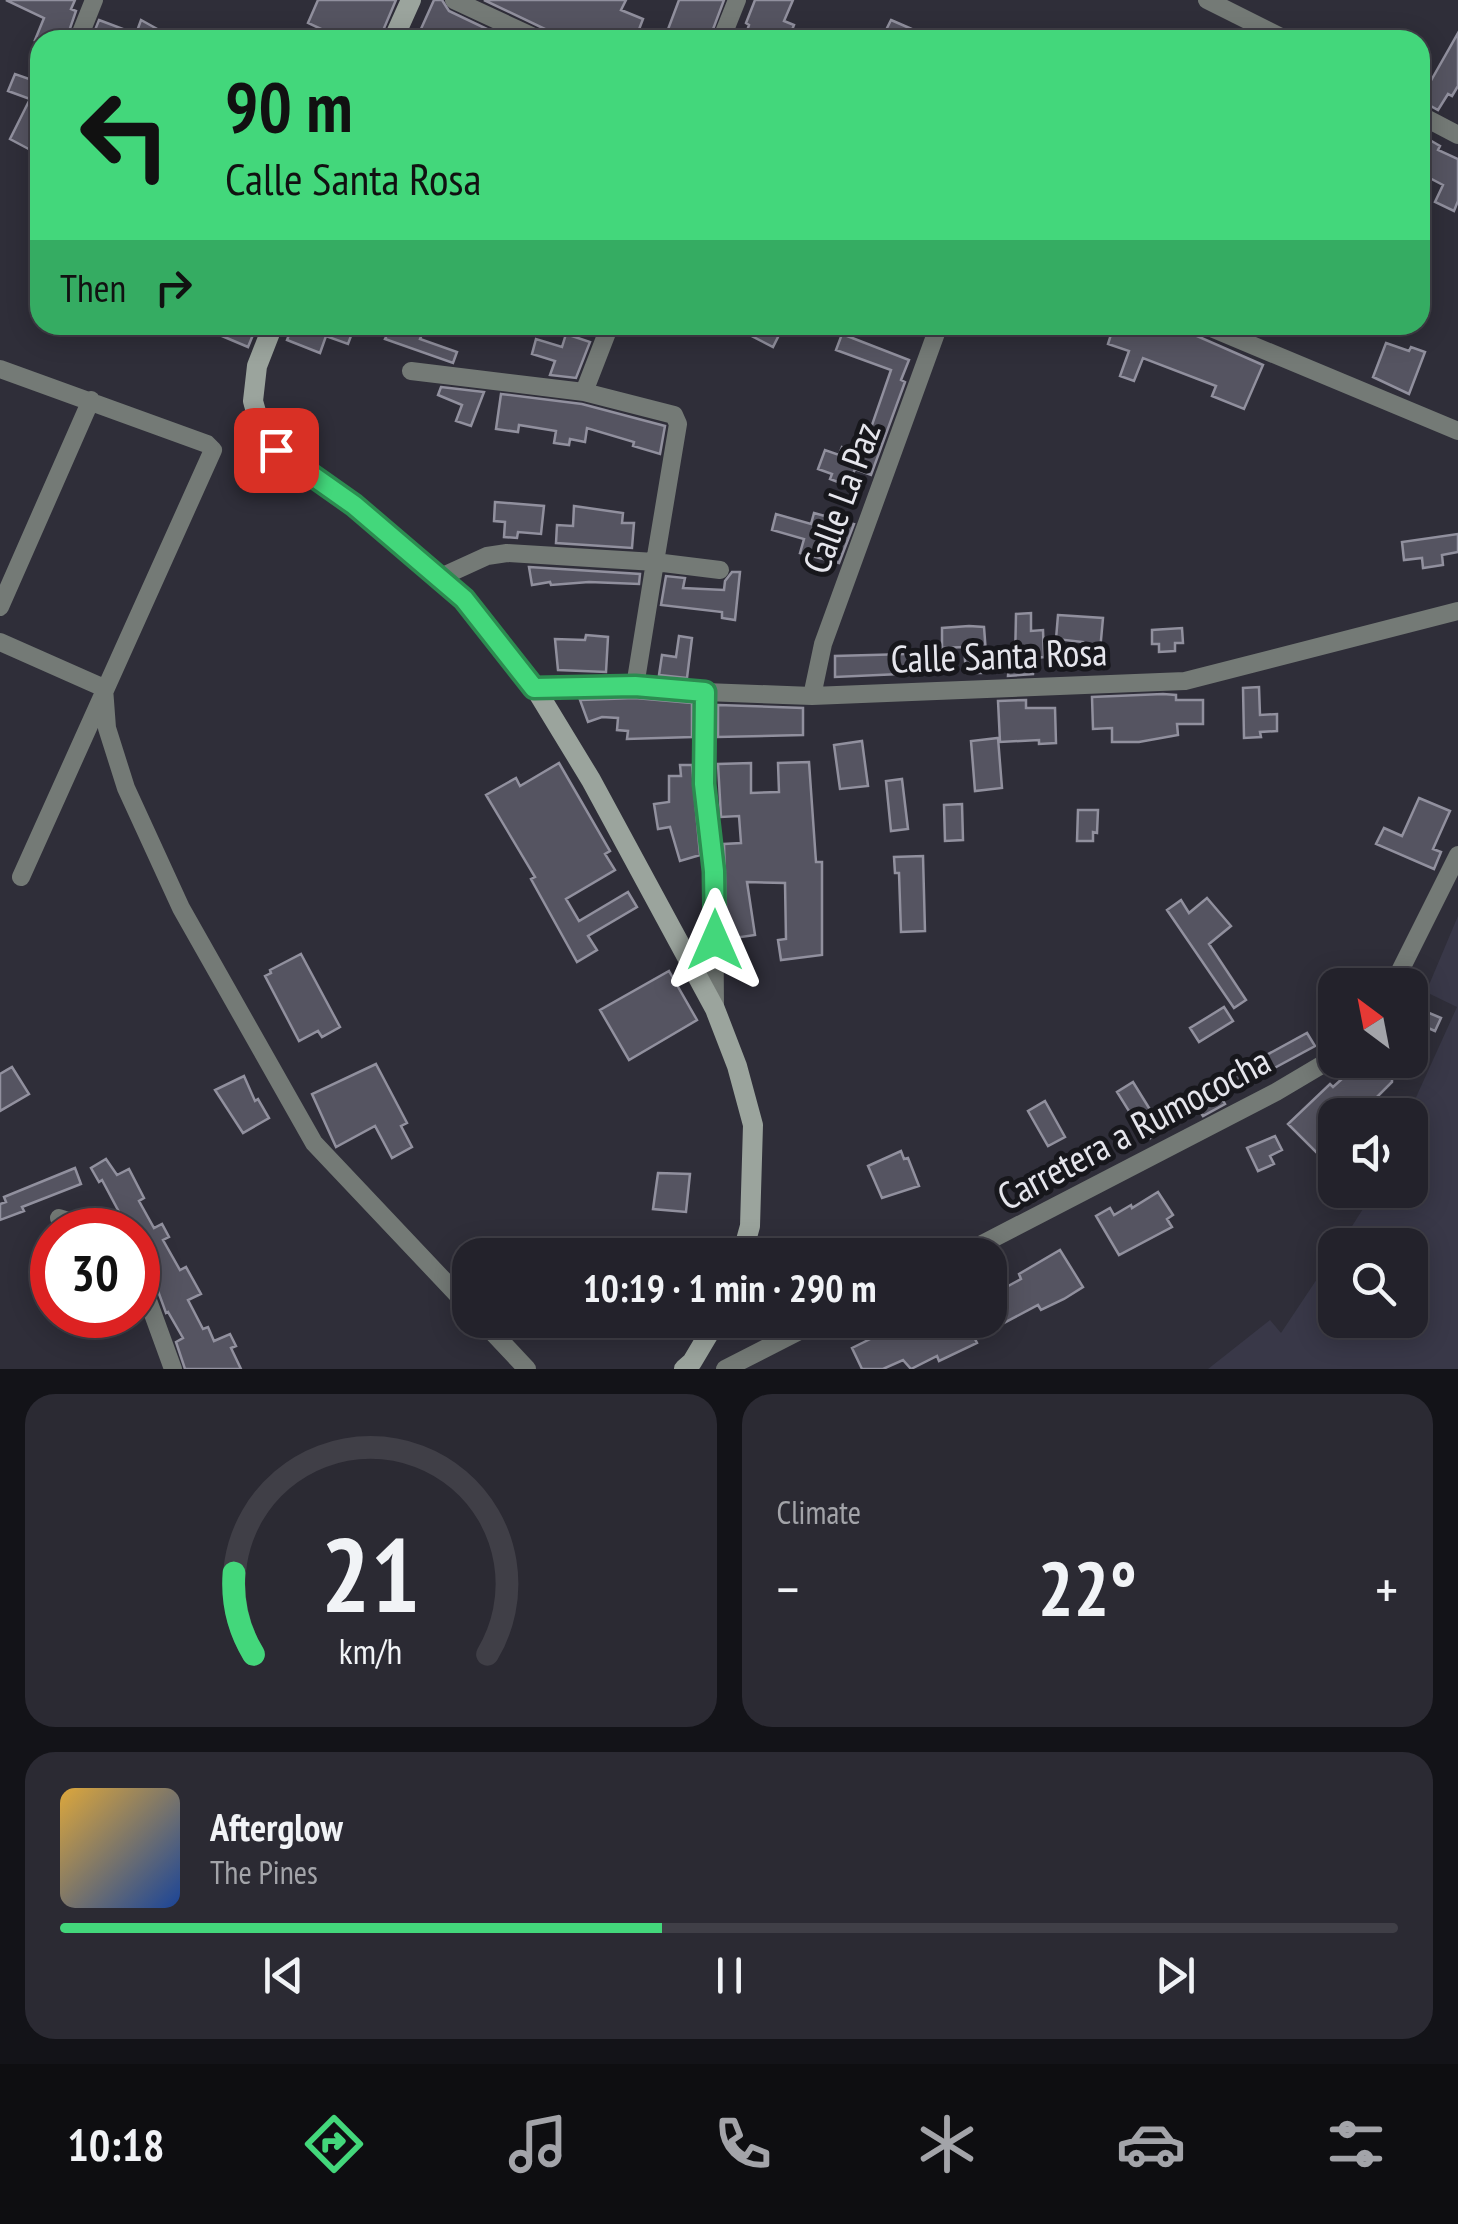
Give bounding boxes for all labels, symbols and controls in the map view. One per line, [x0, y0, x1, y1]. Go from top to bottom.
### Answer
text: 90 m [225, 61, 353, 151]
icon: left [60, 70, 190, 200]
text: Calle Santa Rosa [225, 149, 482, 207]
icon: right [146, 260, 201, 315]
text: Then [60, 263, 126, 312]
pin [234, 408, 319, 493]
street label: Calle La Paz [791, 415, 890, 580]
icon: arrive [249, 423, 304, 478]
street label: Calle Santa Rosa [890, 626, 1108, 683]
position arrow [663, 888, 767, 992]
north arrow [1318, 968, 1428, 1078]
map controls [1318, 968, 1428, 1338]
street label: Carretera a Rumococha [988, 1035, 1278, 1220]
button: sound [1318, 1098, 1428, 1208]
speed limit sign: 30 [30, 1208, 160, 1338]
button: search [1318, 1228, 1428, 1338]
text: 10:19 · 1 min · 290 m [583, 1263, 876, 1312]
text: Climate [777, 1491, 861, 1533]
text: 21 [321, 1506, 420, 1641]
text: 22° [1038, 1540, 1137, 1637]
text: − [777, 1553, 799, 1624]
text: + [1375, 1553, 1398, 1624]
text: km/h [339, 1628, 402, 1674]
text: Afterglow [210, 1802, 343, 1851]
text: The Pines [210, 1851, 318, 1893]
icon: previous [256, 1948, 311, 2003]
icon: pause [702, 1948, 757, 2003]
icon: next [1148, 1948, 1203, 2003]
icon: directions [299, 2109, 369, 2179]
icon: music [503, 2109, 573, 2179]
icon: phone [708, 2109, 778, 2179]
icon: climate [912, 2109, 982, 2179]
icon: car [1116, 2109, 1186, 2179]
icon: filters [1321, 2109, 1391, 2179]
text: 10:18 [67, 2115, 165, 2173]

